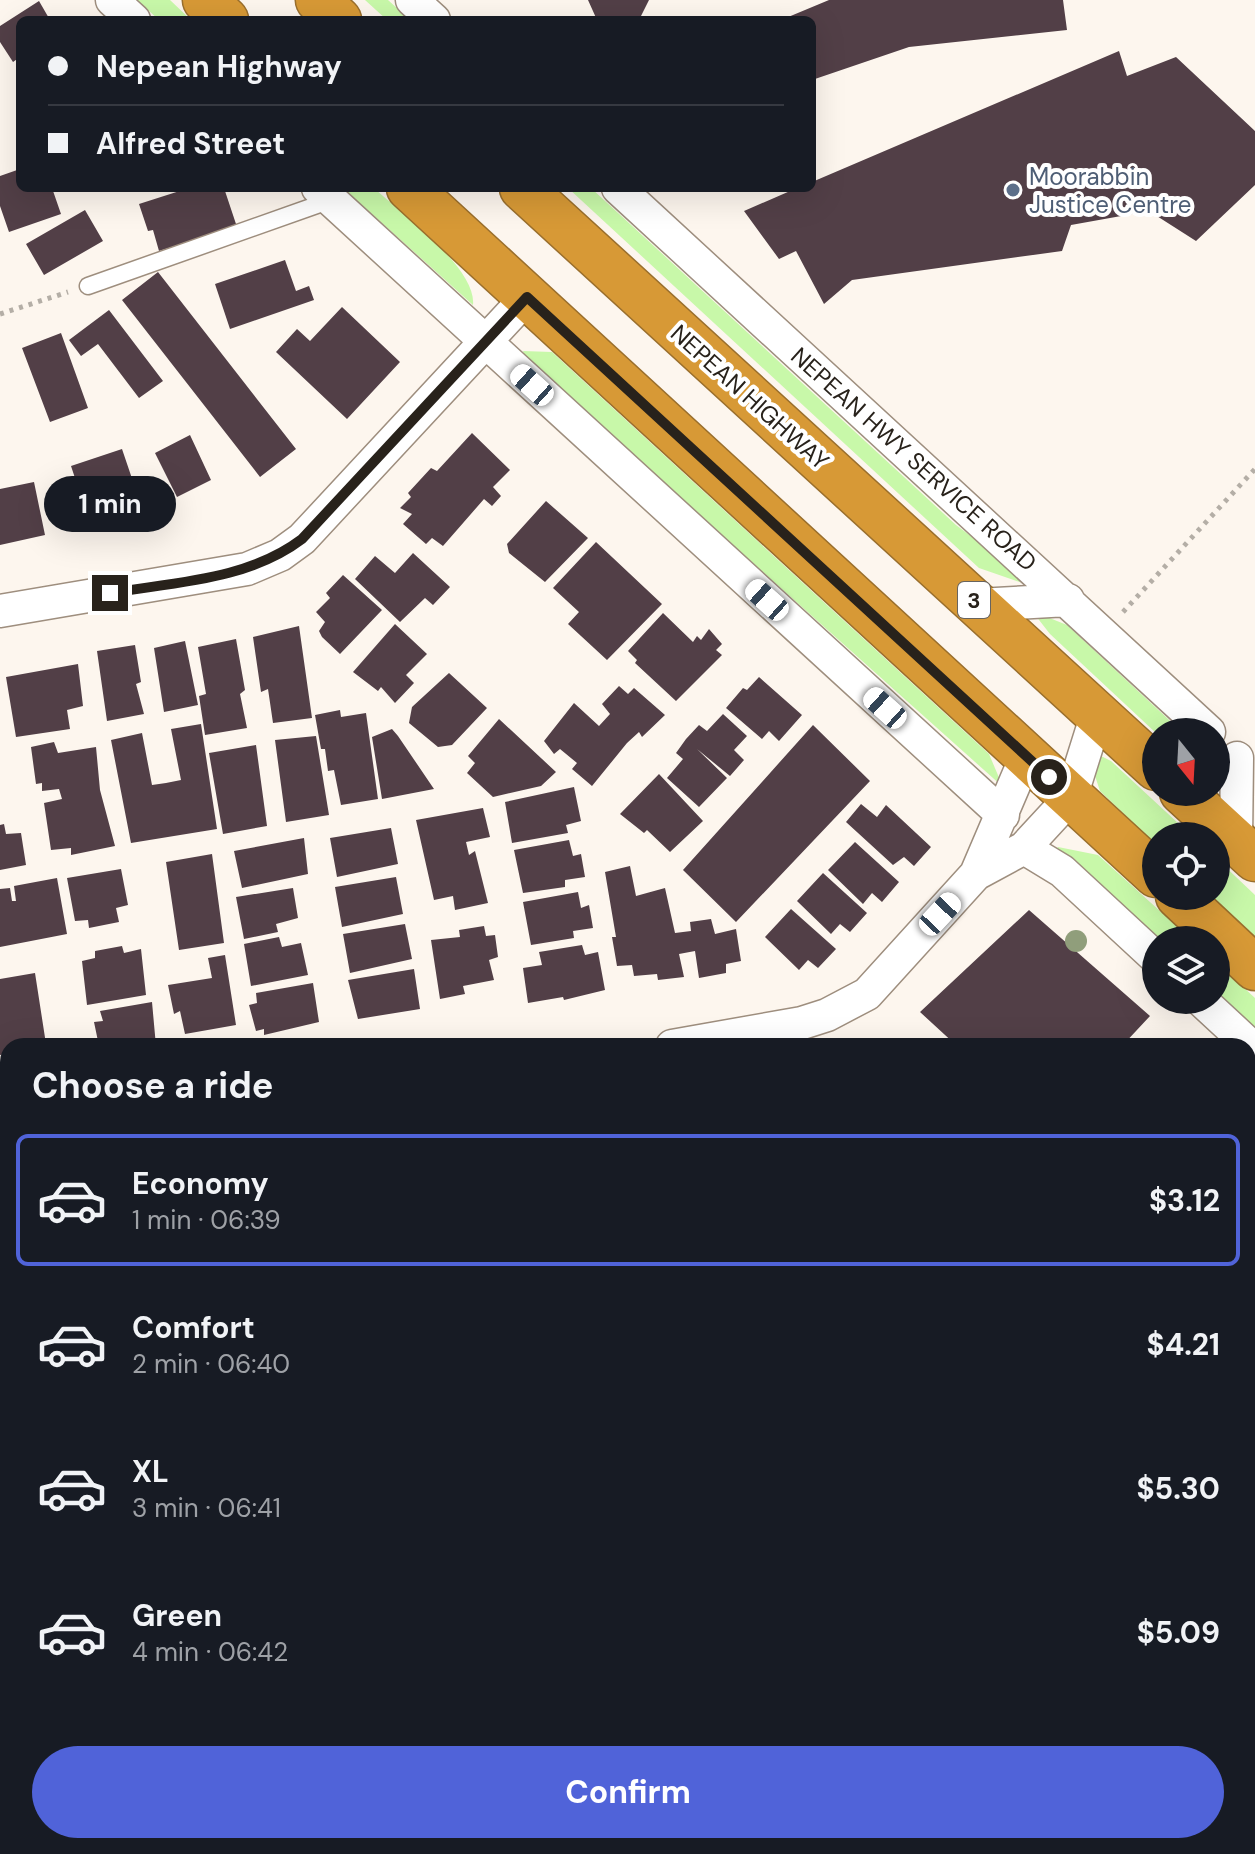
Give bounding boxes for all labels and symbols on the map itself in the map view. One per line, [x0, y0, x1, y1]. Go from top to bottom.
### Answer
place label: Moorabbin Justice Centre [1029, 161, 1191, 220]
marker: Moorabbin Justice Centre [1004, 181, 1022, 199]
street label: NEPEAN HIGHWAY [664, 318, 836, 476]
street label: NEPEAN HWY SERVICE ROAD [785, 340, 1043, 578]
car [506, 360, 558, 410]
callout: 1 min [44, 477, 176, 533]
route end [92, 575, 128, 611]
car [741, 575, 793, 625]
road number: 3 [958, 582, 990, 618]
car [859, 683, 911, 733]
north arrow [1142, 718, 1230, 806]
route start [1031, 759, 1067, 795]
car [915, 888, 965, 940]

